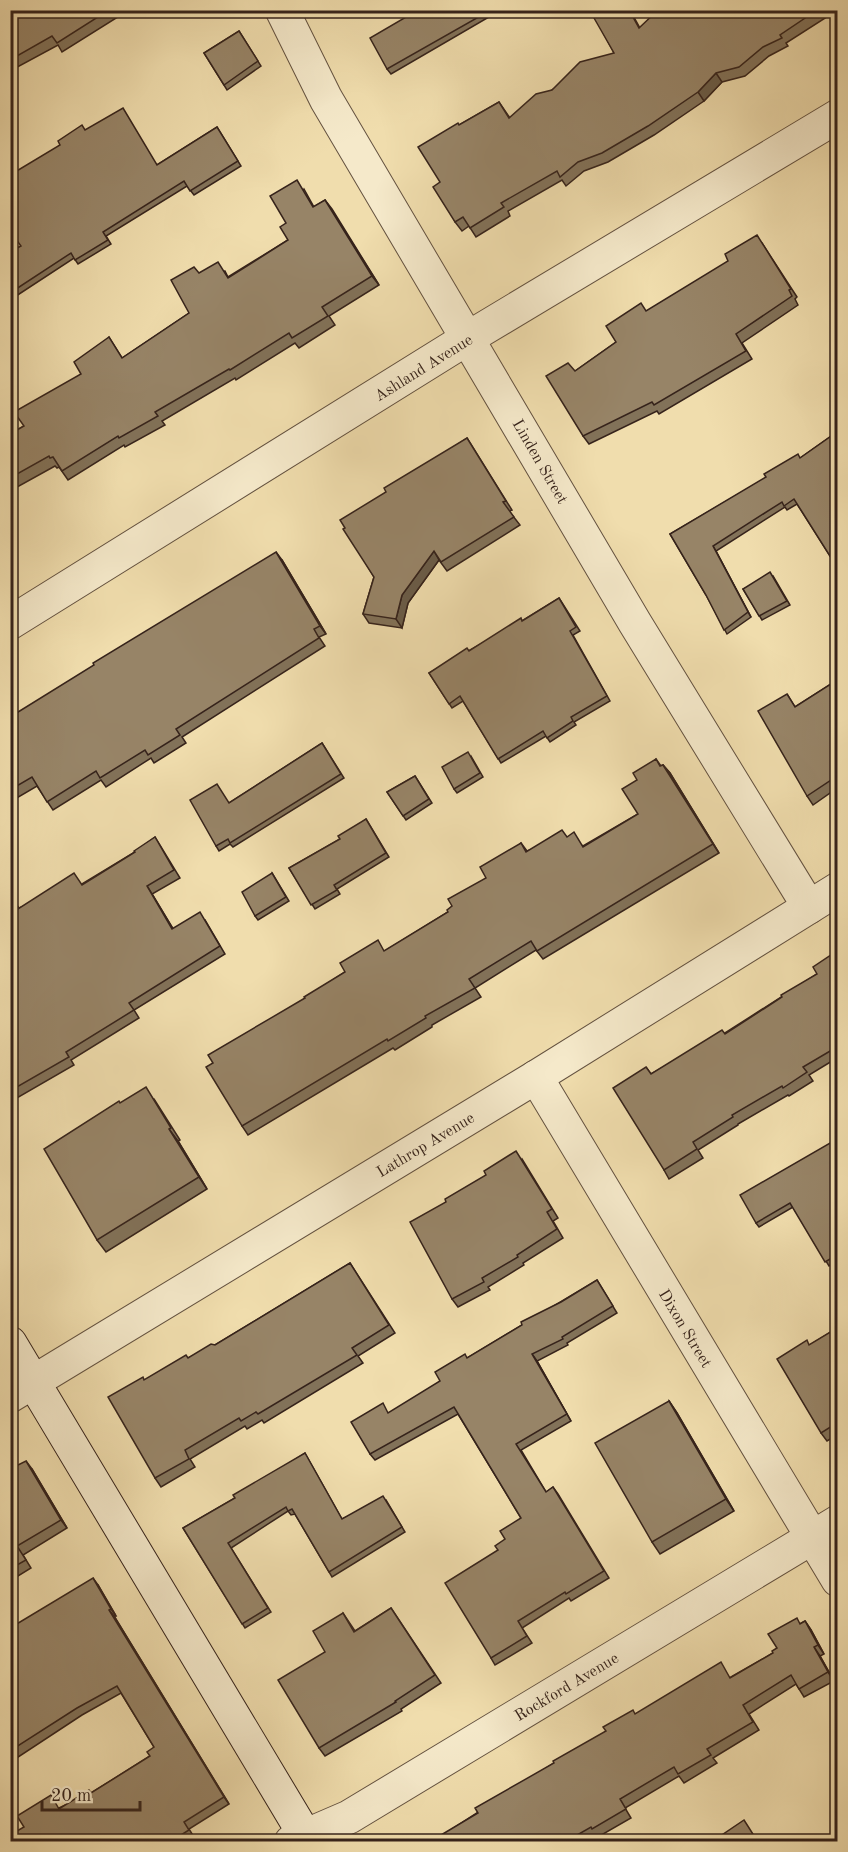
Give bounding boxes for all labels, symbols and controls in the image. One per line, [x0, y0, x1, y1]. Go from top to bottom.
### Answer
street label: Ashland Avenue [372, 332, 476, 405]
street label: Linden Street [509, 417, 570, 507]
street label: Lathrop Avenue [374, 1110, 478, 1181]
street label: Dixon Street [655, 1287, 714, 1371]
street label: Rockford Avenue [512, 1650, 622, 1725]
scale bar [42, 1774, 140, 1812]
text: 20 m [51, 1787, 91, 1805]

